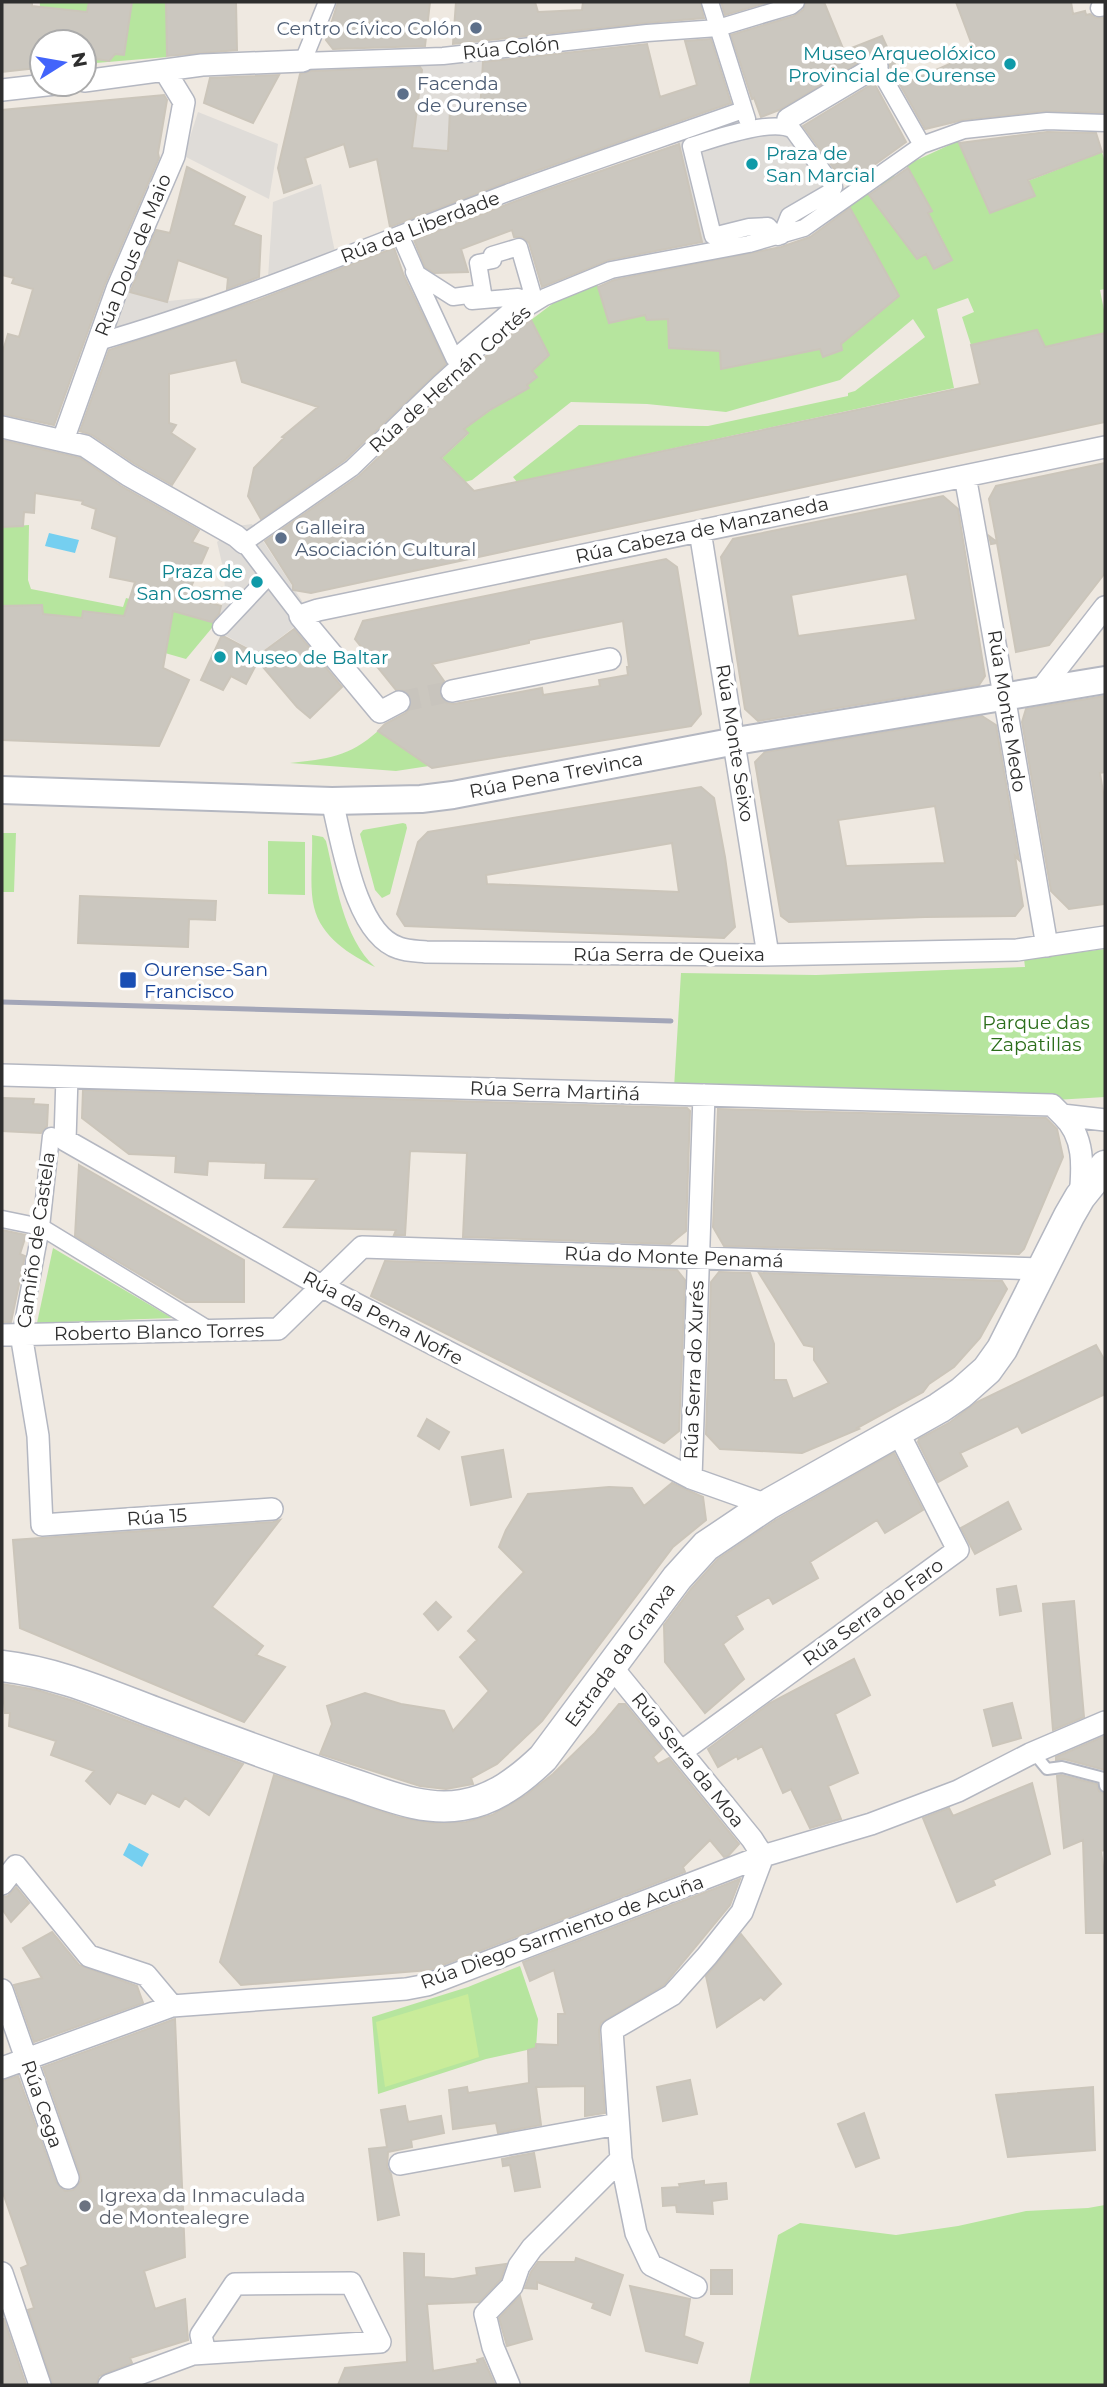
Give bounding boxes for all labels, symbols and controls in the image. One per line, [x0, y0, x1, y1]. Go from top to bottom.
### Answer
place label: Centro Cívico Colón [276, 17, 462, 40]
marker: Centro Cívico Colón [468, 20, 484, 36]
north arrow [28, 28, 98, 98]
street label: Rúa Colón [461, 31, 561, 65]
place label: Museo Arqueolóxico Provincial de Ourense [788, 42, 996, 87]
text: N [66, 50, 92, 70]
marker: Museo Arqueolóxico Provincial de Ourense [1002, 56, 1018, 72]
place label: Facenda de Ourense [417, 72, 528, 117]
marker: Facenda de Ourense [395, 86, 411, 102]
place label: Praza de San Marcial [766, 142, 875, 187]
marker: Praza de San Marcial [744, 156, 760, 172]
street label: Rúa Dous de Maio [90, 170, 176, 340]
street label: Rúa da Liberdade [337, 186, 503, 268]
street label: Rúa de Hernán Cortés [365, 300, 535, 458]
street label: Rúa Cabeza de Manzaneda [573, 492, 831, 568]
place label: Galleira Asociación Cultural [295, 516, 476, 561]
marker: Galleira Asociación Cultural [273, 530, 289, 546]
place label: Praza de San Cosme [136, 560, 243, 605]
marker: Praza de San Cosme [249, 574, 265, 590]
street label: Rúa Monte Medo [983, 628, 1031, 794]
place label: Museo de Baltar [234, 646, 389, 669]
marker: Museo de Baltar [212, 649, 228, 665]
street label: Rúa Monte Seixo [711, 662, 759, 824]
street label: Rúa Pena Trevinca [467, 747, 645, 803]
street label: Rúa Serra de Queixa [573, 943, 765, 966]
place label: Ourense-San Francisco [144, 958, 268, 1003]
marker: Ourense-San Francisco [118, 970, 138, 990]
park label: Parque das Zapatillas [982, 1011, 1090, 1056]
street label: Rúa Serra Martiñá [469, 1077, 641, 1105]
street label: Camiño de Castela [12, 1150, 60, 1330]
street label: Rúa do Monte Penamá [564, 1242, 784, 1272]
street label: Rúa da Pena Nofre [299, 1266, 467, 1370]
street label: Rúa Serra do Xurés [679, 1280, 709, 1460]
street label: Roberto Blanco Torres [54, 1319, 264, 1345]
street label: Rúa 15 [126, 1503, 188, 1531]
street label: Rúa Serra do Faro [798, 1553, 948, 1671]
street label: Estrada da Granxa [560, 1578, 680, 1732]
street label: Rúa Serra da Moa [627, 1688, 749, 1832]
street label: Rúa Diego Sarmiento de Acuña [417, 1870, 707, 1994]
street label: Rúa Cega [16, 2057, 68, 2151]
place label: Igrexa da Inmaculada de Montealegre [99, 2184, 305, 2229]
marker: Igrexa da Inmaculada de Montealegre [77, 2198, 93, 2214]

